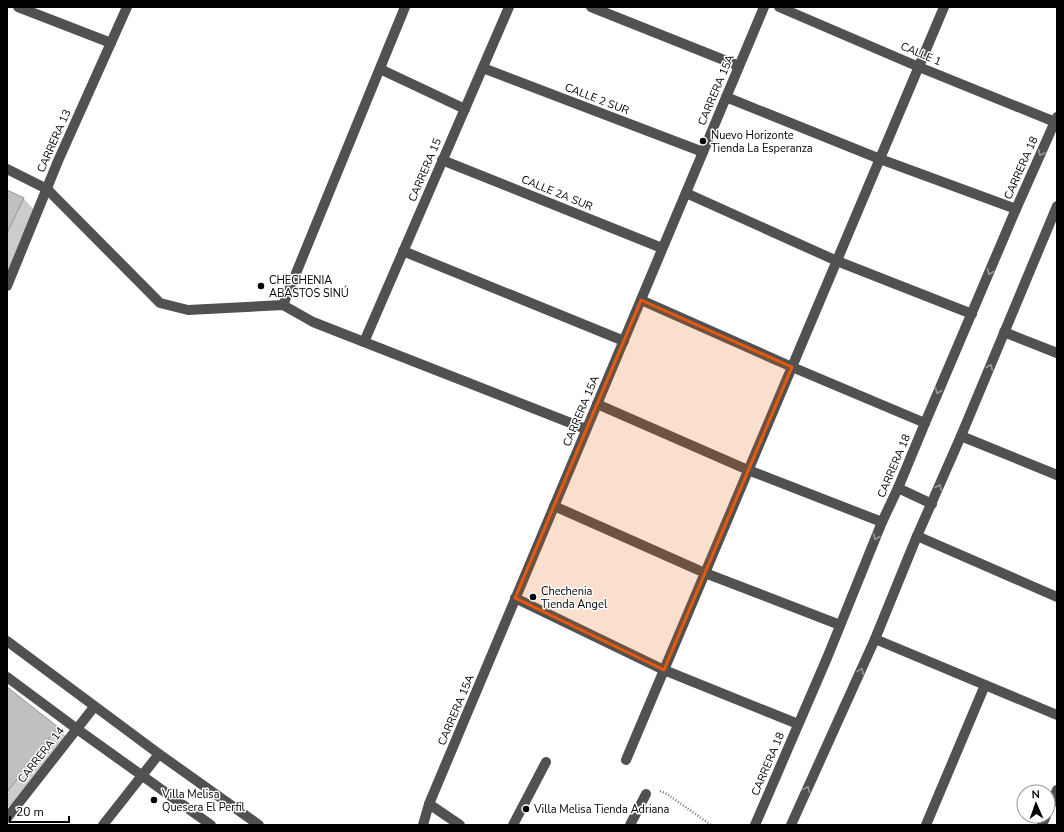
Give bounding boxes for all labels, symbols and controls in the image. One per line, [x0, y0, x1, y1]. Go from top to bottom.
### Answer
street label: CALLE 1 [898, 39, 944, 69]
street label: CARRERA 15A [694, 52, 738, 128]
street label: CALLE 2 SUR [563, 80, 632, 118]
street label: CARRERA 13 [33, 107, 75, 175]
place label: Nuevo Horizonte Tienda La Esperanza [711, 128, 813, 156]
street label: CARRERA 18 [1000, 134, 1042, 202]
street label: CARRERA 15 [405, 136, 445, 204]
marker: Nuevo Horizonte Tienda La Esperanza [698, 136, 708, 146]
one-way arrow [1038, 148, 1046, 156]
street label: CALLE 2A SUR [519, 172, 596, 214]
one-way arrow [986, 268, 994, 275]
place label: CHECHENIA ABASTOS SINÚ [269, 273, 349, 301]
marker: CHECHENIA ABASTOS SINÚ [256, 281, 266, 291]
one-way arrow [985, 364, 993, 371]
street label: CARRERA 15A [559, 373, 603, 449]
one-way arrow [935, 387, 943, 395]
street label: CARRERA 18 [874, 432, 914, 500]
one-way arrow [934, 484, 942, 492]
one-way arrow [873, 533, 881, 540]
place label: Chechenia Tienda Angel [541, 584, 608, 612]
marker: Chechenia Tienda Angel [528, 592, 538, 602]
one-way arrow [856, 668, 864, 675]
street label: CARRERA 15A [434, 672, 478, 748]
street label: CARRERA 14 [14, 723, 68, 786]
street label: CARRERA 18 [748, 730, 788, 798]
north arrow [1016, 784, 1056, 824]
one-way arrow [802, 786, 810, 794]
place label: Villa Melisa Quesera El Perfil [161, 787, 246, 815]
text: N [1031, 787, 1040, 802]
marker: Villa Melisa Quesera El Perfil [149, 795, 159, 805]
scale bar [10, 798, 69, 824]
place label: Villa Melisa Tienda Adriana [533, 802, 670, 817]
text: 20 m [16, 804, 44, 820]
marker: Villa Melisa Tienda Adriana [521, 804, 531, 814]

